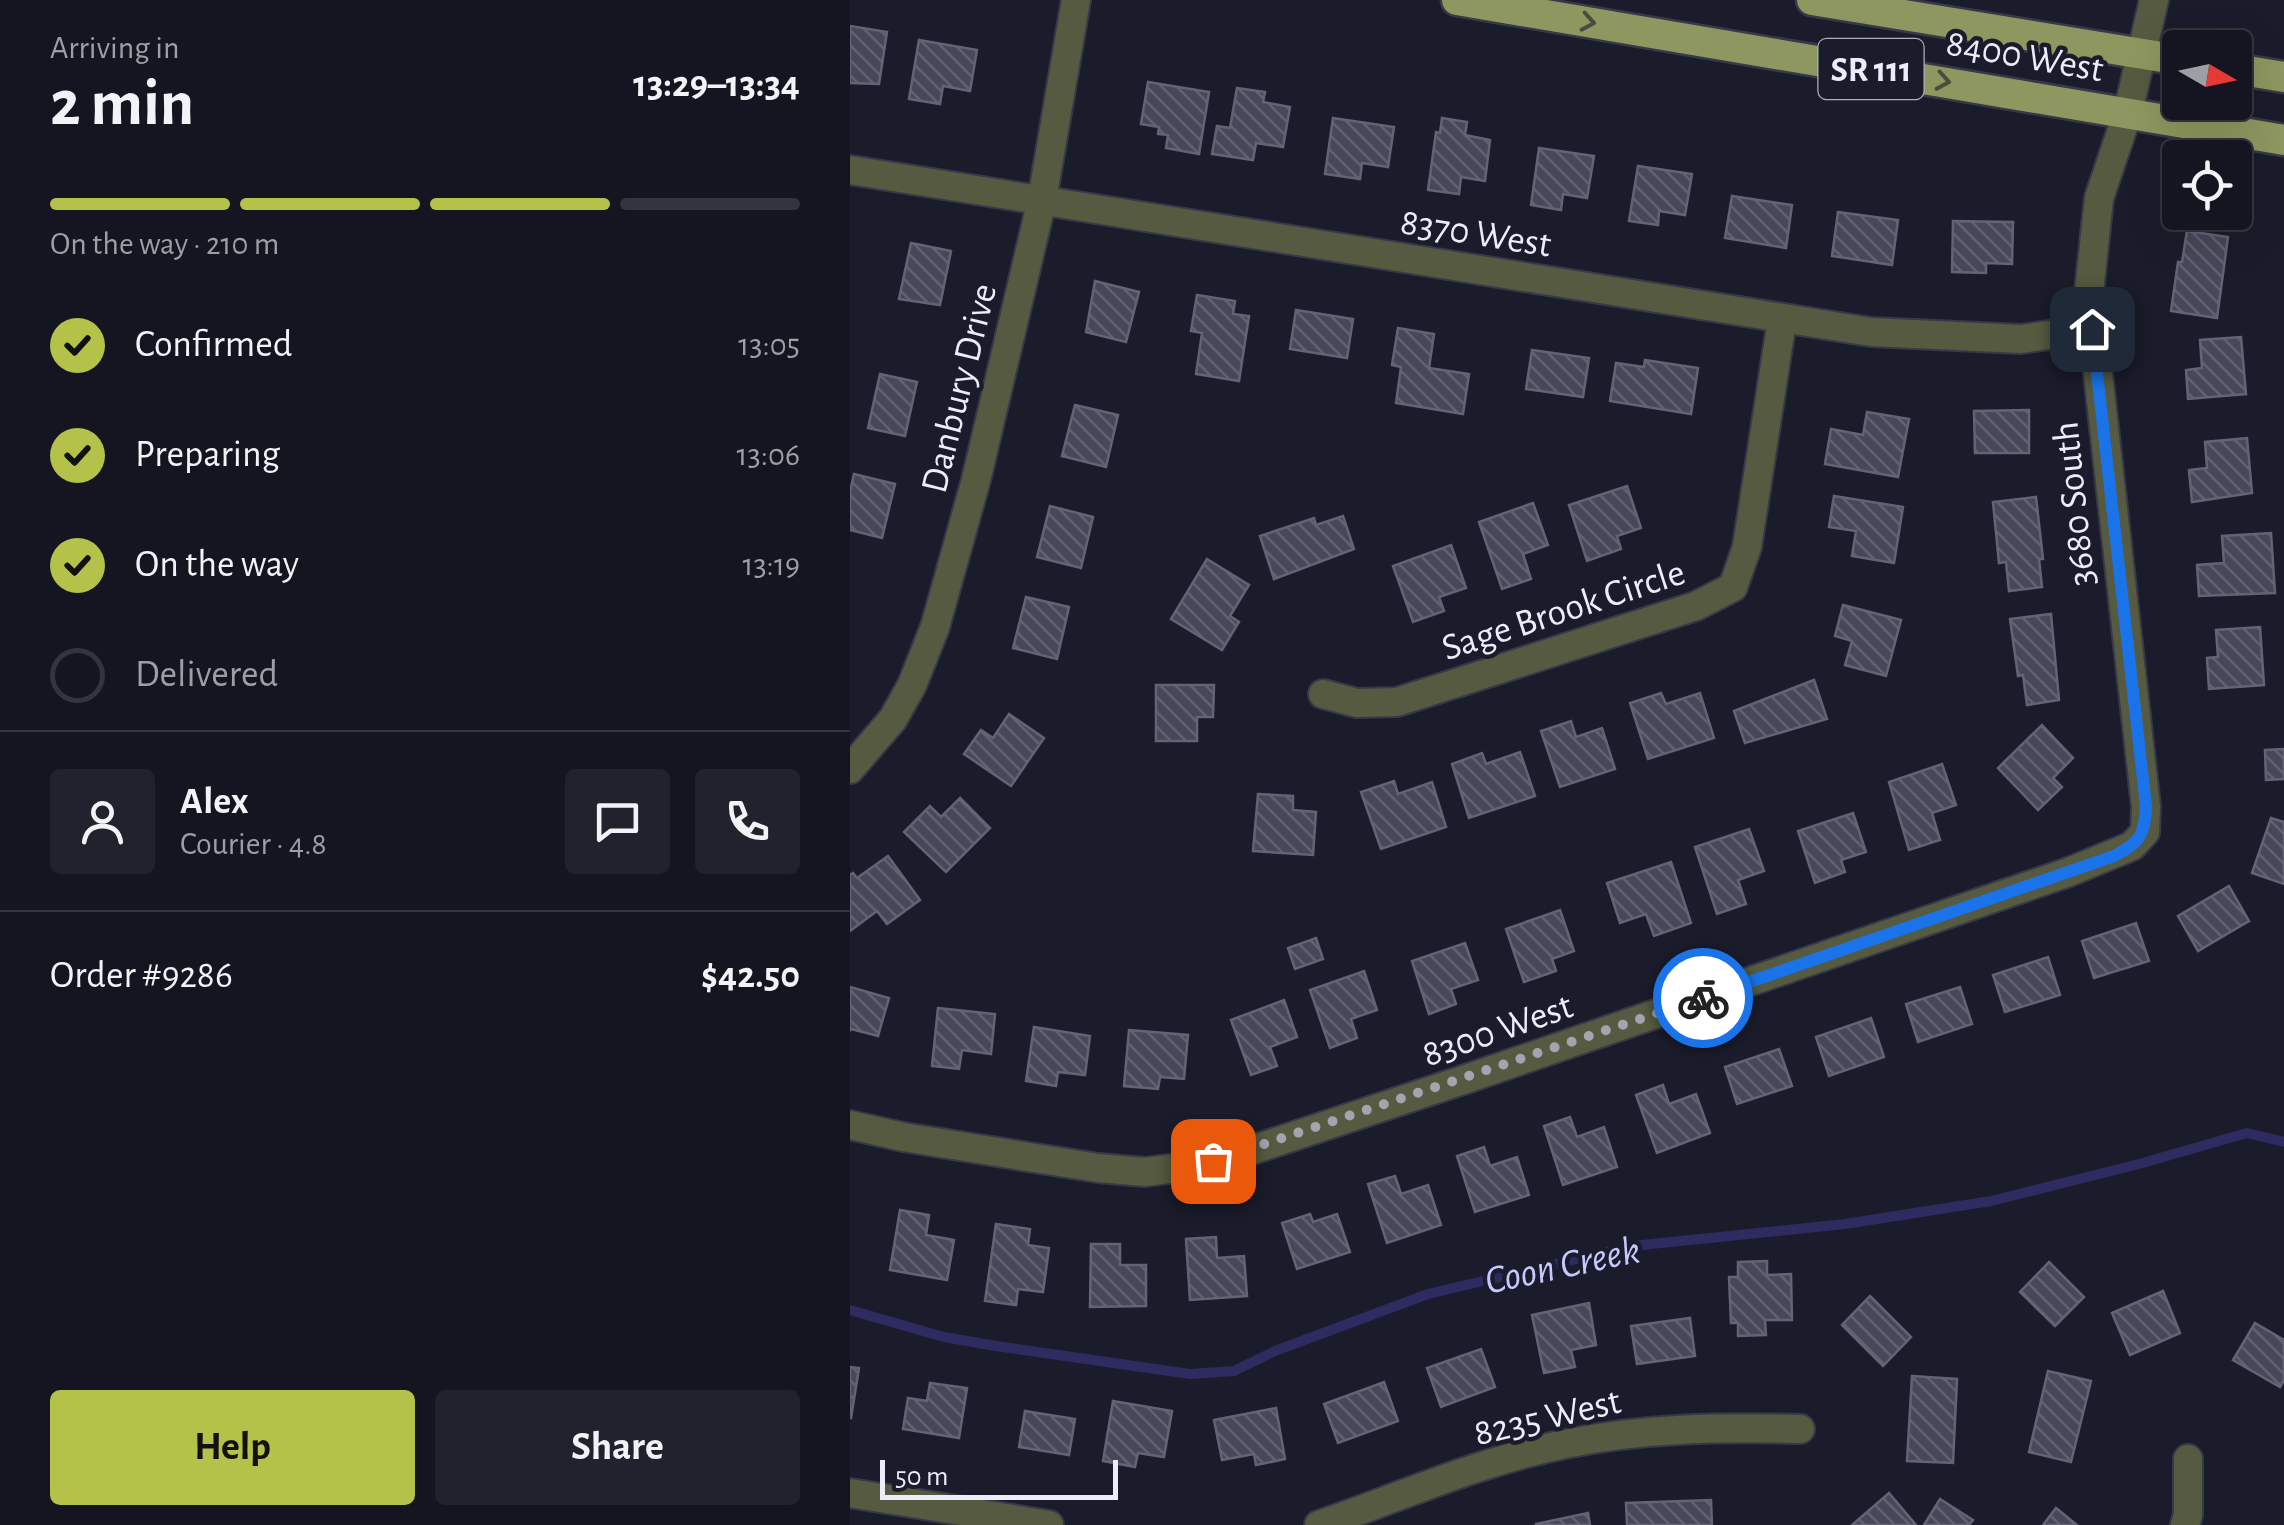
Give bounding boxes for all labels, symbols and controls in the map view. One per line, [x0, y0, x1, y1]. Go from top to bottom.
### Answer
one-way arrow [1580, 11, 1596, 32]
street label: 8400 West [1943, 24, 2106, 89]
north arrow [2162, 30, 2252, 120]
map controls [2162, 30, 2252, 230]
text: Arriving in [50, 32, 179, 64]
road number: SR 111 [1818, 39, 1924, 99]
text: 13:29–13:34 [633, 66, 800, 104]
one-way arrow [1935, 70, 1951, 91]
text: 2 min [50, 72, 194, 137]
button: locate [2162, 140, 2252, 230]
street label: 8370 West [1398, 203, 1554, 265]
text: On the way · 210 m [50, 228, 279, 260]
street label: Danbury Drive [916, 280, 1004, 497]
pin [2050, 287, 2135, 372]
icon: home [2065, 302, 2120, 357]
icon: check [50, 318, 105, 373]
text: Confirmed [135, 326, 292, 364]
text: 13:05 [738, 329, 800, 361]
street label: 3680 South [2047, 420, 2103, 588]
icon: check [50, 428, 105, 483]
text: Preparing [135, 436, 280, 474]
text: 13:06 [737, 439, 800, 471]
icon: check [50, 538, 105, 593]
text: On the way [135, 546, 299, 584]
text: 13:19 [742, 549, 800, 581]
street label: Sage Brook Circle [1437, 554, 1690, 668]
text: Delivered [135, 656, 278, 694]
button: person [50, 769, 155, 874]
button: chat [565, 769, 670, 874]
button: phone [695, 769, 800, 874]
text: Alex [180, 783, 249, 821]
text: Courier · 4.8 [180, 828, 327, 860]
courier [1653, 948, 1753, 1048]
text: Order #9286 [50, 957, 233, 995]
text: $42.50 [701, 957, 800, 995]
icon: bike [1676, 971, 1731, 1026]
street label: 8300 West [1418, 988, 1578, 1074]
pin [1171, 1119, 1256, 1204]
icon: bag [1186, 1134, 1241, 1189]
water label: Coon Creek [1481, 1230, 1644, 1302]
street label: 8235 West [1471, 1383, 1624, 1453]
button: Help [50, 1390, 415, 1505]
button: Share [435, 1390, 800, 1505]
scale bar [880, 1455, 1118, 1500]
text: 50 m [895, 1463, 949, 1491]

